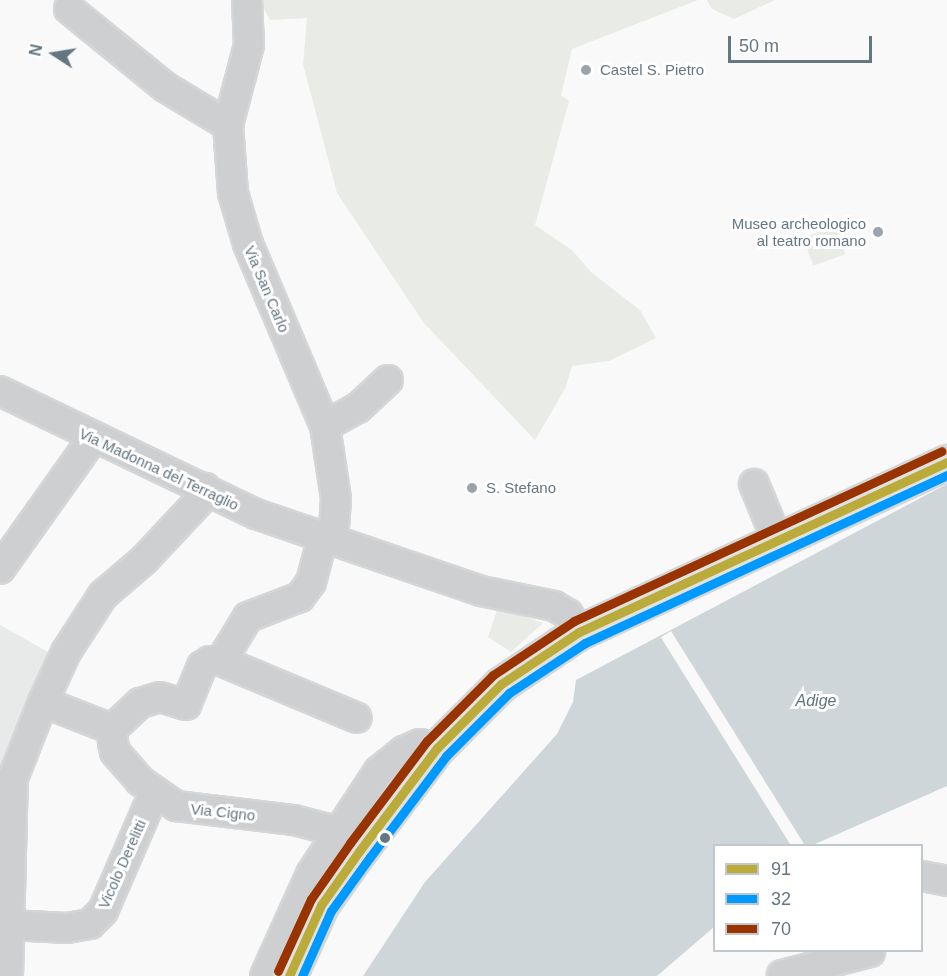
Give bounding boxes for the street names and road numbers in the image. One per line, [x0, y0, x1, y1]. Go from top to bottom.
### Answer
street label: Via San Carlo [241, 243, 293, 335]
street label: Via Madonna del Terraglio [76, 424, 242, 514]
street label: Via Cigno [190, 800, 256, 824]
street label: Vicolo Derelitti [94, 817, 150, 911]

